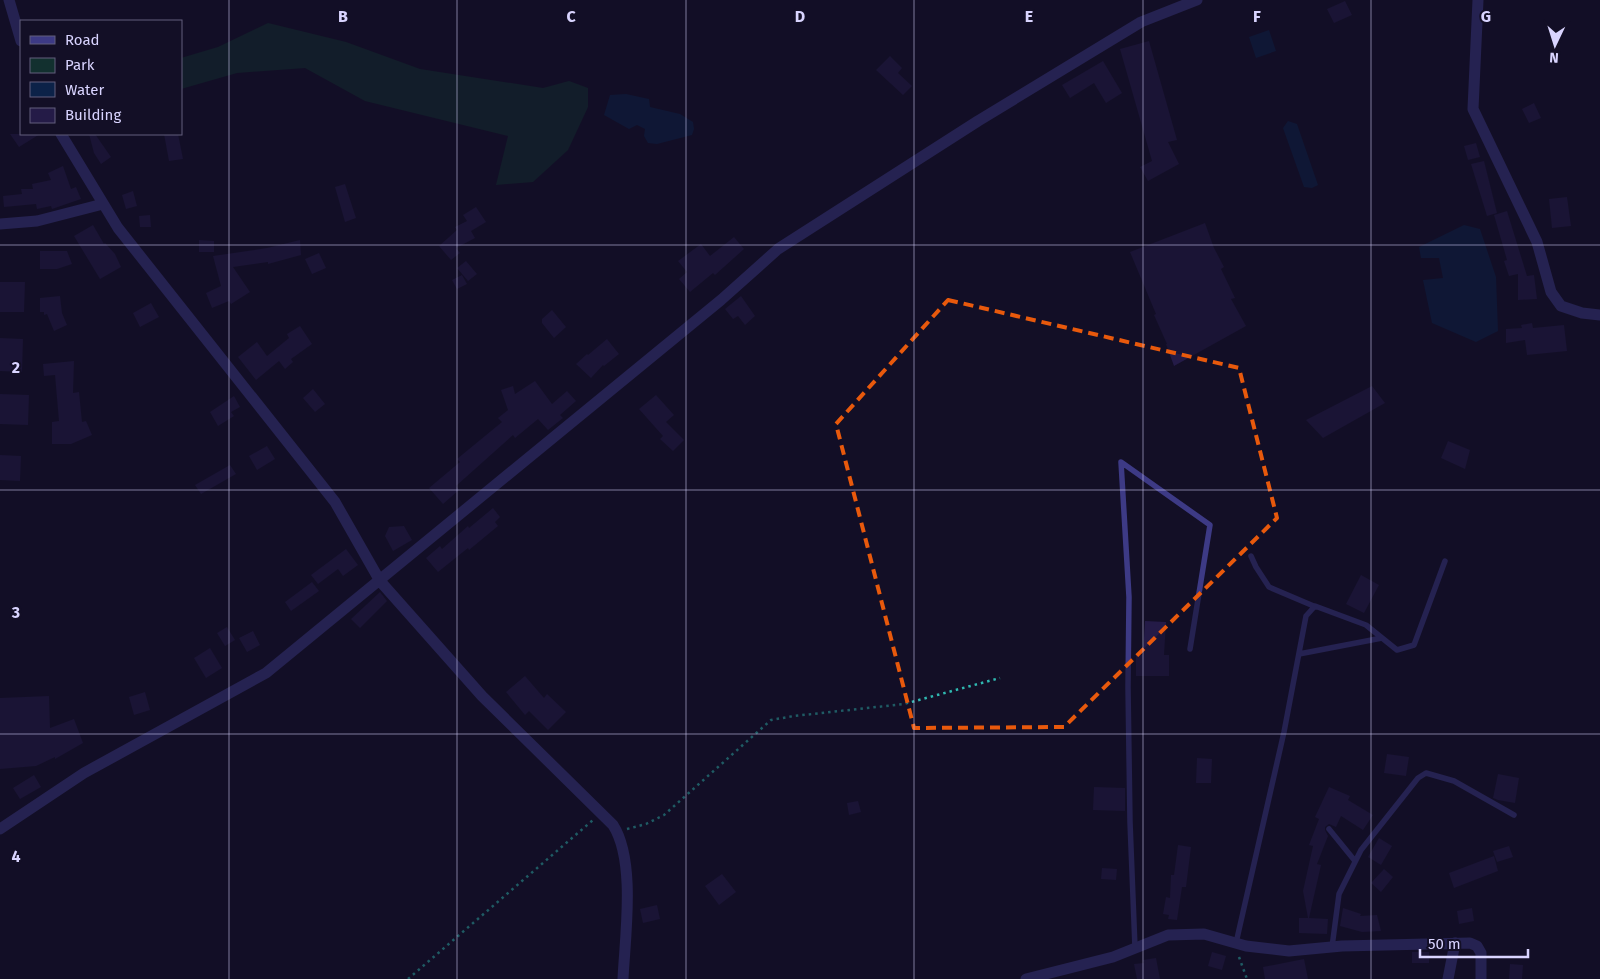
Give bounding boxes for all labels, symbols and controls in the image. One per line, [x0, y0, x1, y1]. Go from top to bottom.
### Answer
text: B [338, 7, 348, 26]
text: C [566, 7, 576, 26]
text: D [795, 7, 805, 26]
text: E [1025, 7, 1033, 26]
text: F [1253, 7, 1261, 26]
text: G [1481, 7, 1491, 26]
legend [20, 20, 182, 135]
north arrow [1530, 20, 1580, 70]
text: Road [65, 31, 100, 49]
text: N [1549, 49, 1559, 66]
text: Park [65, 56, 95, 74]
text: Water [65, 81, 104, 99]
text: Building [65, 106, 121, 124]
text: 2 [12, 358, 20, 377]
text: 3 [11, 603, 20, 622]
text: 4 [11, 847, 21, 866]
scale bar [1420, 926, 1528, 958]
text: 50 m [1428, 935, 1461, 953]

